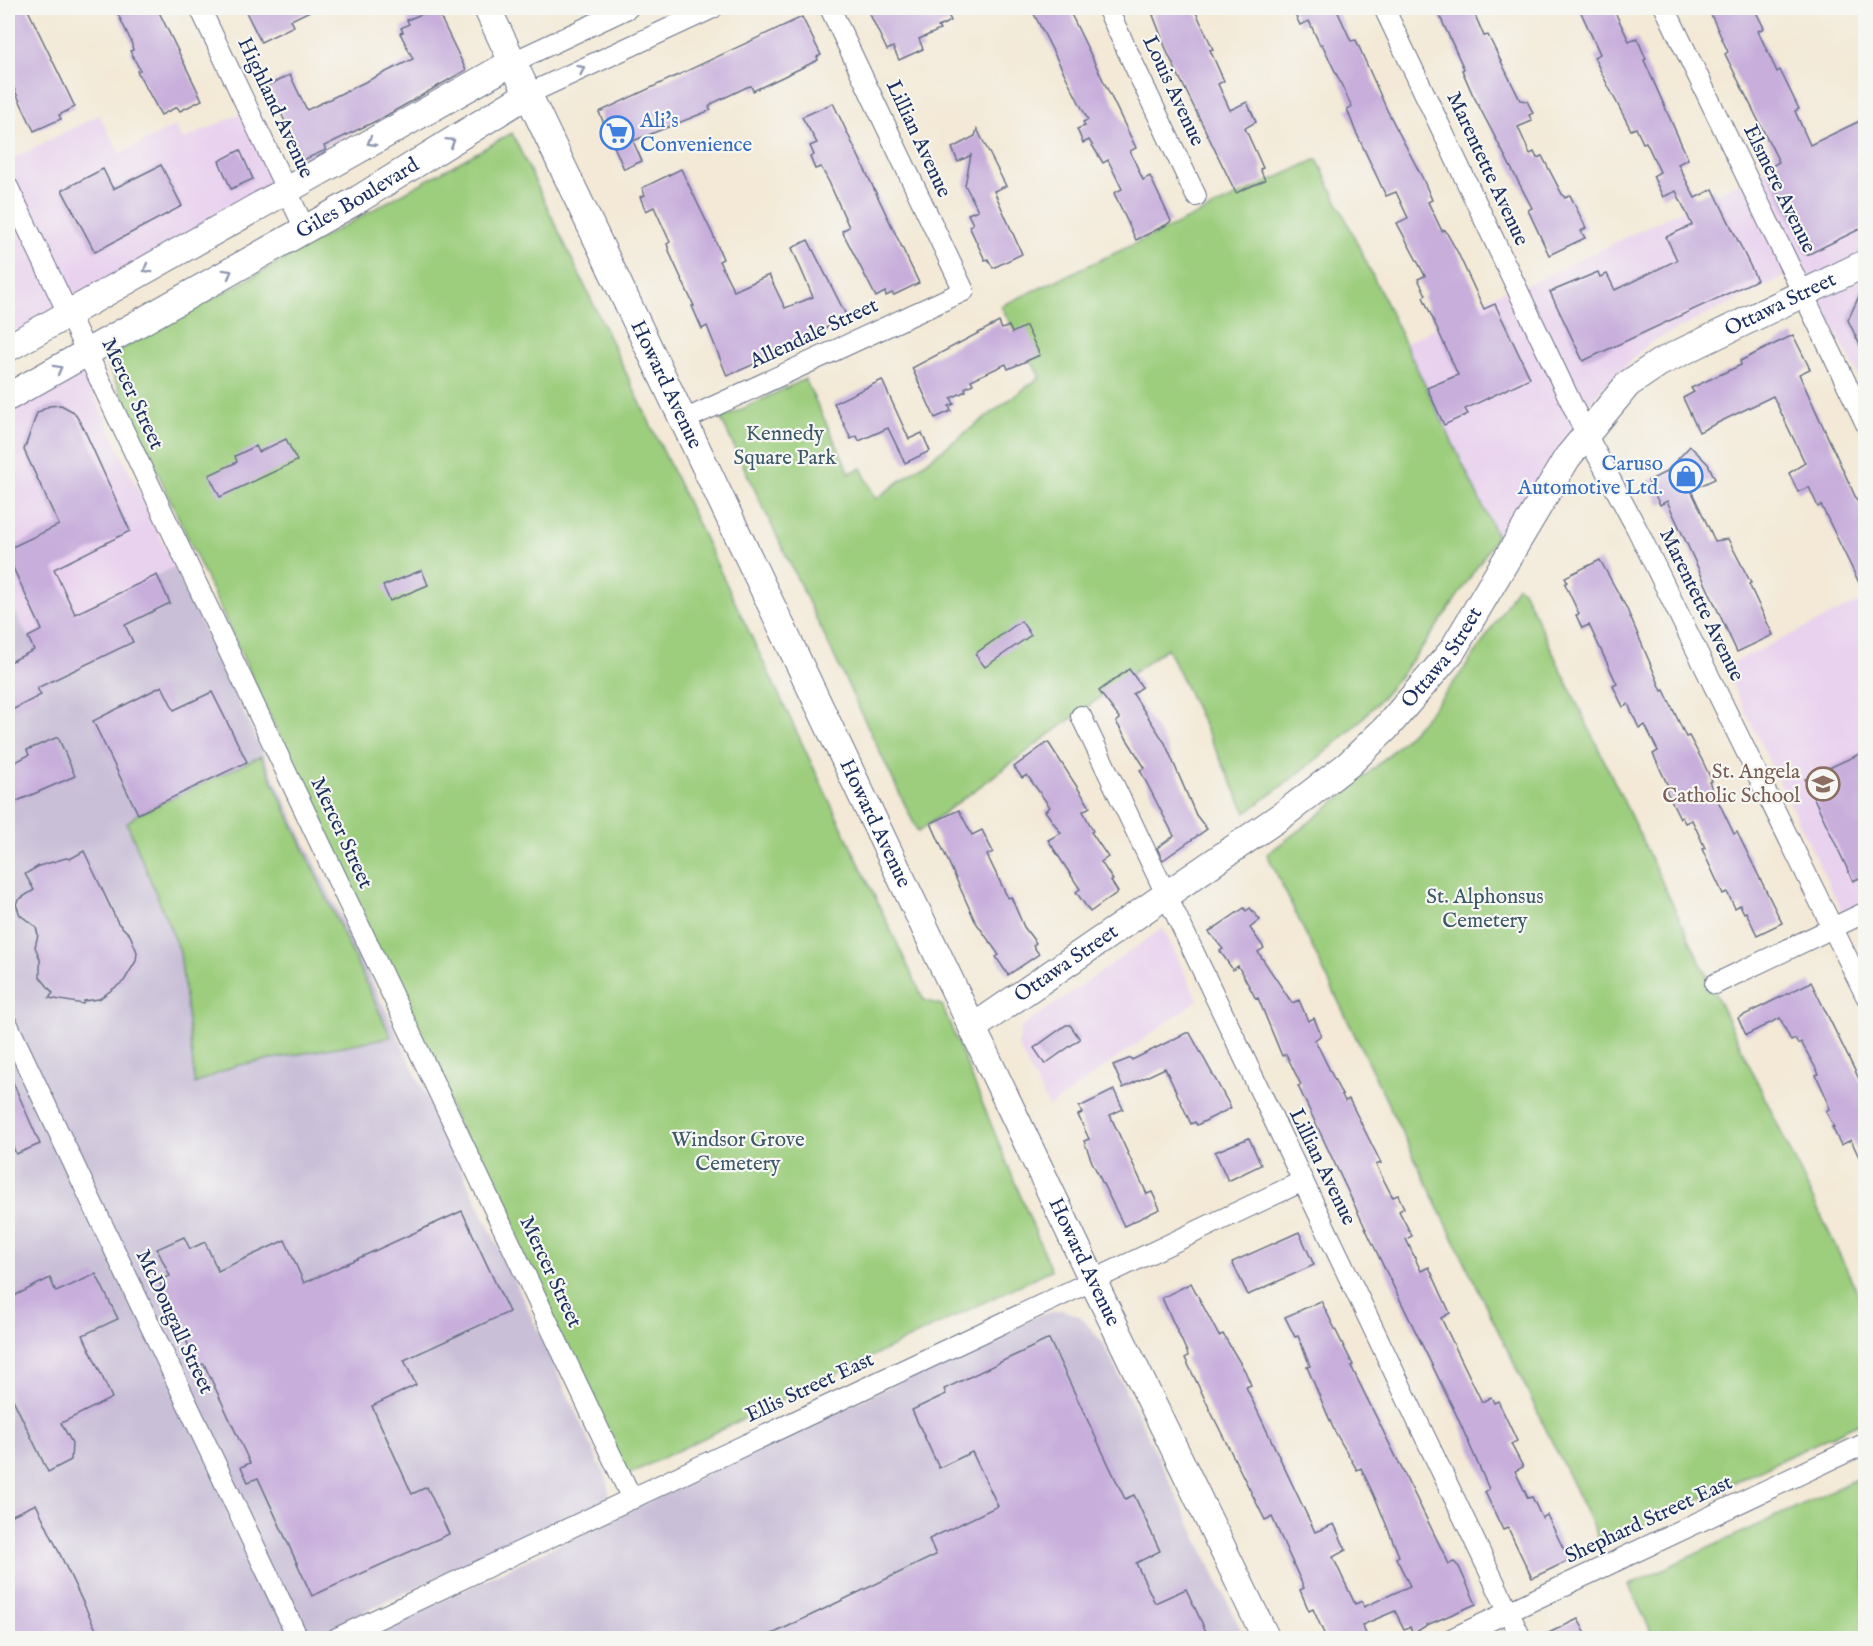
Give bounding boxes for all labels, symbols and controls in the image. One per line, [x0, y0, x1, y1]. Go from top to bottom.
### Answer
street label: Louis Avenue [1136, 31, 1211, 151]
street label: Highland Avenue [231, 33, 320, 183]
one-way arrow [575, 65, 586, 77]
street label: Lillian Avenue [879, 76, 957, 202]
street label: Marentette Avenue [1439, 88, 1535, 251]
place label: Ali's Convenience [639, 108, 753, 159]
supermarket icon: Ali's Convenience [599, 115, 635, 151]
street label: Elsmere Avenue [1736, 120, 1822, 258]
one-way arrow [367, 135, 377, 146]
one-way arrow [444, 138, 455, 149]
street label: Giles Boulevard [291, 151, 425, 245]
one-way arrow [142, 262, 153, 274]
street label: Ottawa Street [1720, 266, 1840, 343]
one-way arrow [222, 269, 232, 280]
street label: Allendale Street [745, 292, 883, 376]
street label: Howard Avenue [624, 316, 709, 454]
street label: Mercer Street [94, 334, 170, 454]
one-way arrow [52, 364, 63, 376]
park label: Kennedy Square Park [733, 421, 837, 472]
place label: Caruso Automotive Ltd. [1517, 451, 1663, 502]
shop icon: Caruso Automotive Ltd. [1668, 458, 1704, 494]
street label: Marentette Avenue [1652, 524, 1750, 686]
street label: Ottawa Street [1395, 602, 1489, 714]
street label: Howard Avenue [833, 755, 917, 892]
place label: St. Angela Catholic School [1662, 759, 1801, 810]
school or university icon: St. Angela Catholic School [1805, 766, 1841, 802]
street label: Mercer Street [303, 773, 379, 893]
park label: St. Alphonsus Cemetery [1426, 884, 1544, 935]
street label: Ottawa Street [1009, 918, 1124, 1009]
street label: Lillian Avenue [1282, 1104, 1362, 1230]
park label: Windsor Grove Cemetery [671, 1127, 805, 1178]
street label: Howard Avenue [1042, 1193, 1127, 1331]
street label: Mercer Street [512, 1212, 588, 1332]
street label: McDougall Street [129, 1245, 219, 1399]
street label: Ellis Street East [741, 1346, 879, 1430]
street label: Shephard Street East [1561, 1469, 1737, 1571]

